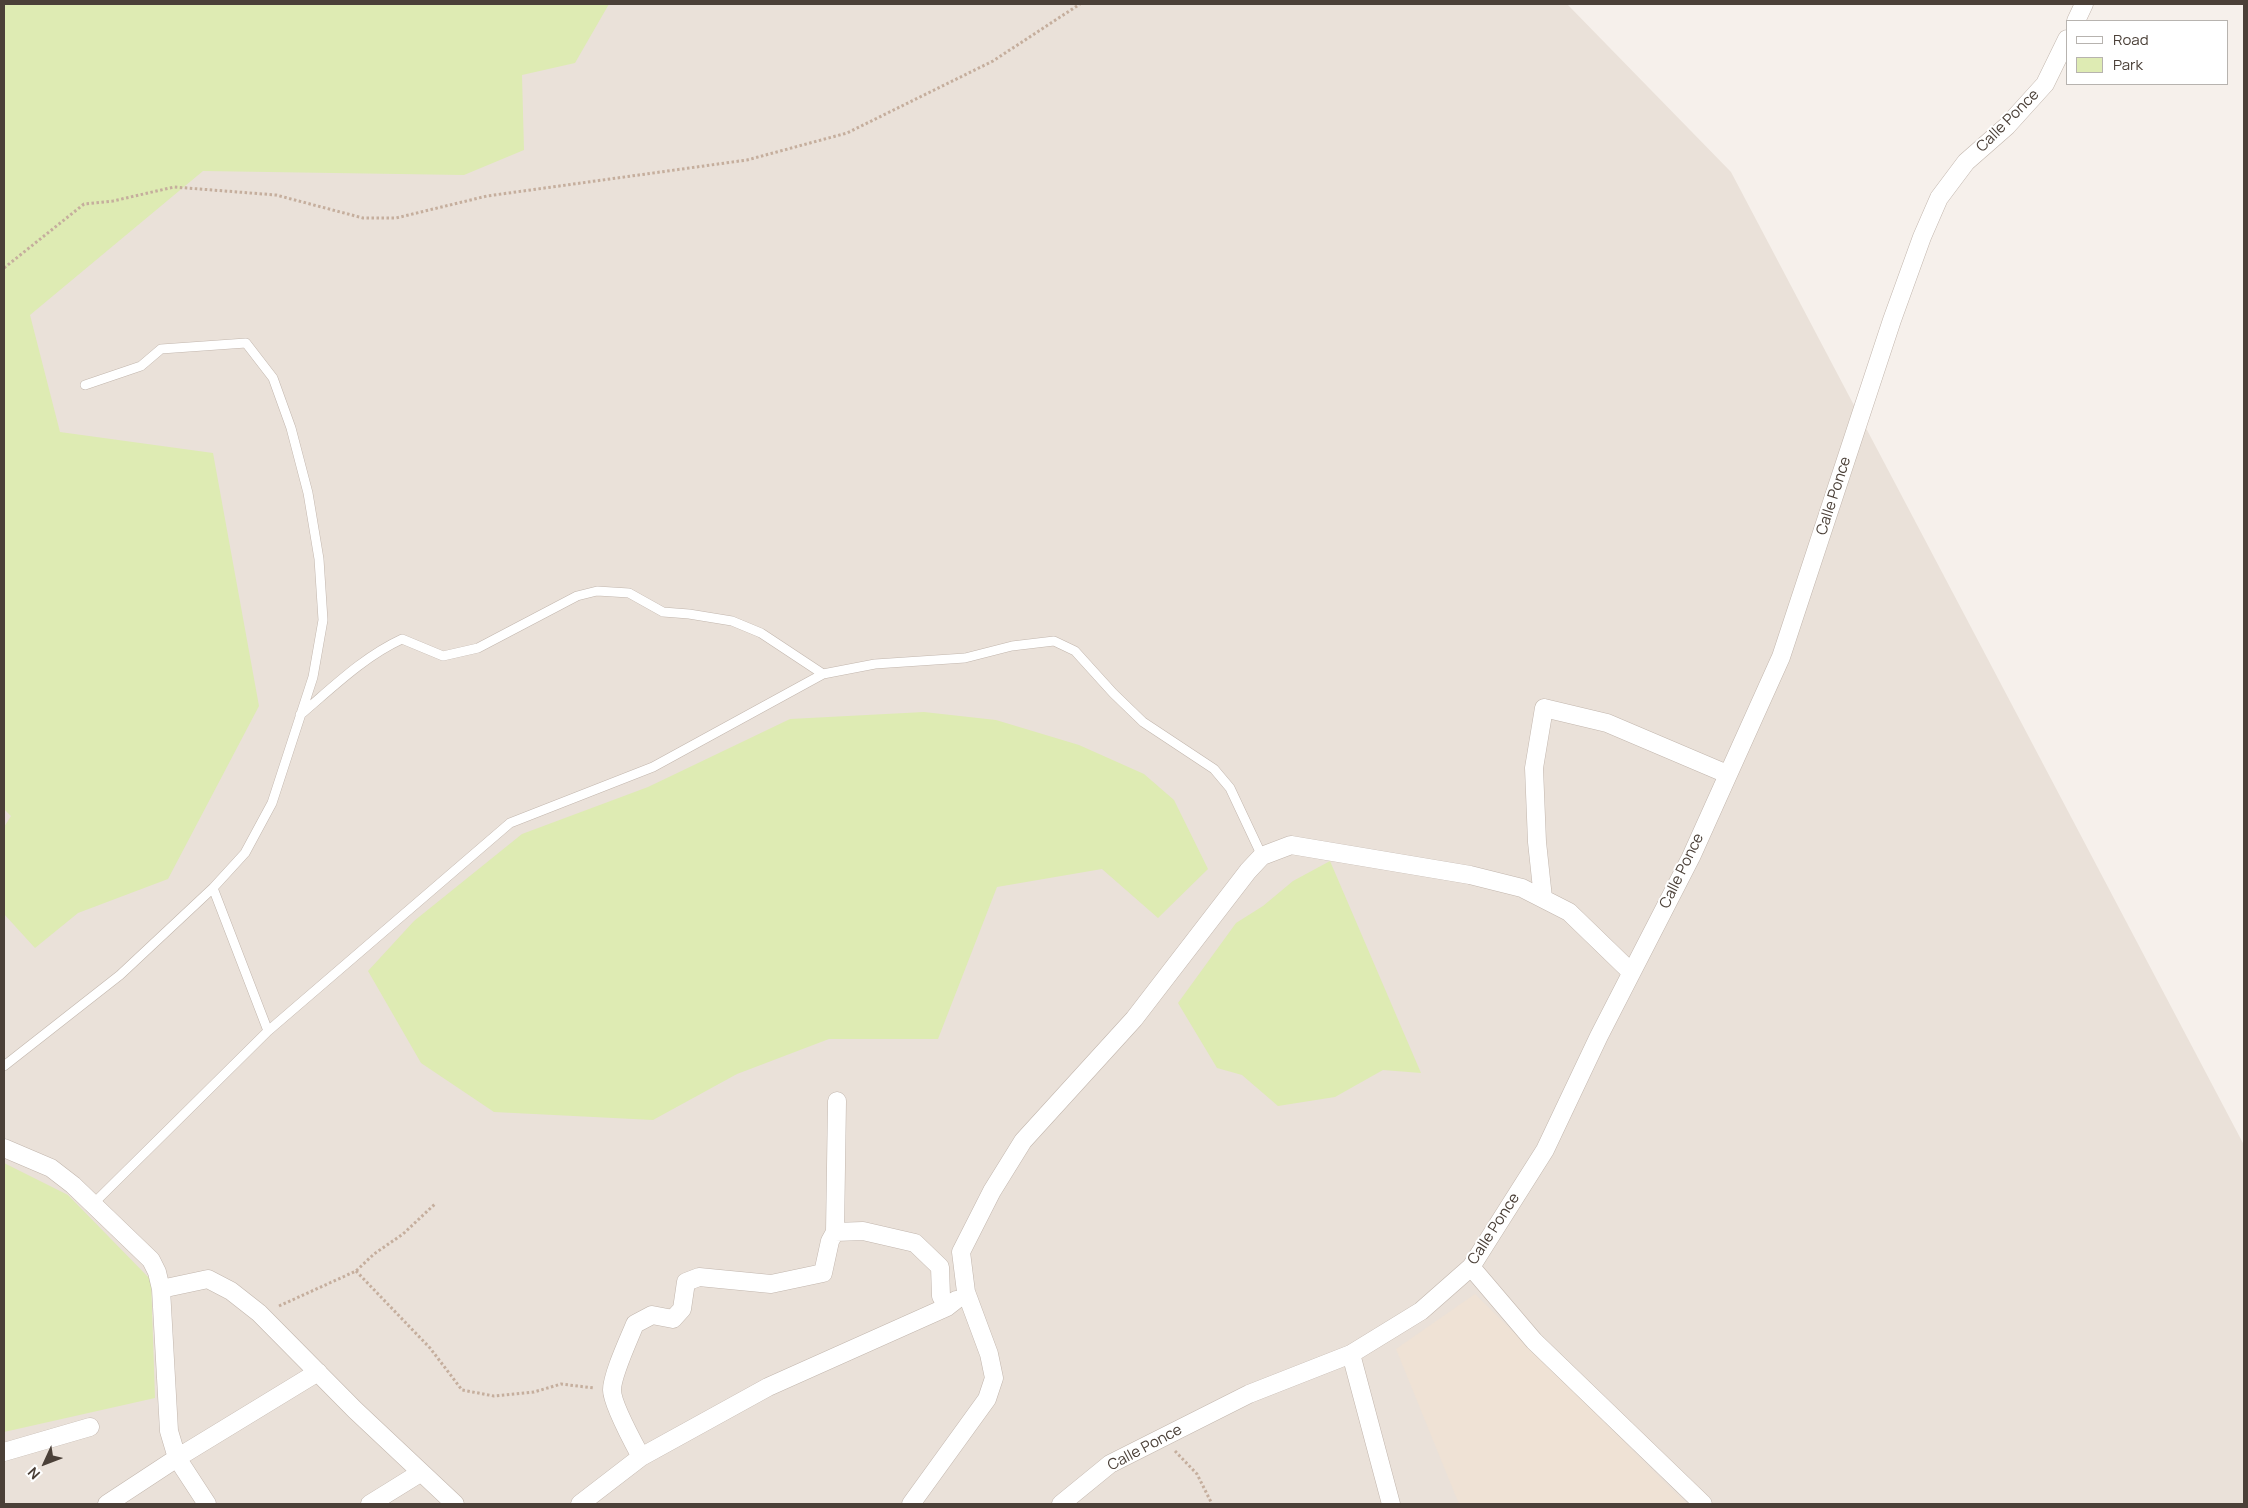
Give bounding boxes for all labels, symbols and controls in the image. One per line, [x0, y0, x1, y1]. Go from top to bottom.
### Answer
legend [2066, 20, 2228, 85]
text: Road [2113, 29, 2149, 50]
text: Park [2113, 54, 2143, 75]
street label: Calle Ponce [1973, 86, 2043, 156]
street label: Calle Ponce [1813, 454, 1855, 538]
street label: Calle Ponce [1656, 830, 1708, 912]
street label: Calle Ponce [1464, 1190, 1524, 1268]
street label: Calle Ponce [1105, 1421, 1185, 1475]
north arrow [20, 1438, 70, 1488]
text: N [23, 1463, 44, 1484]

